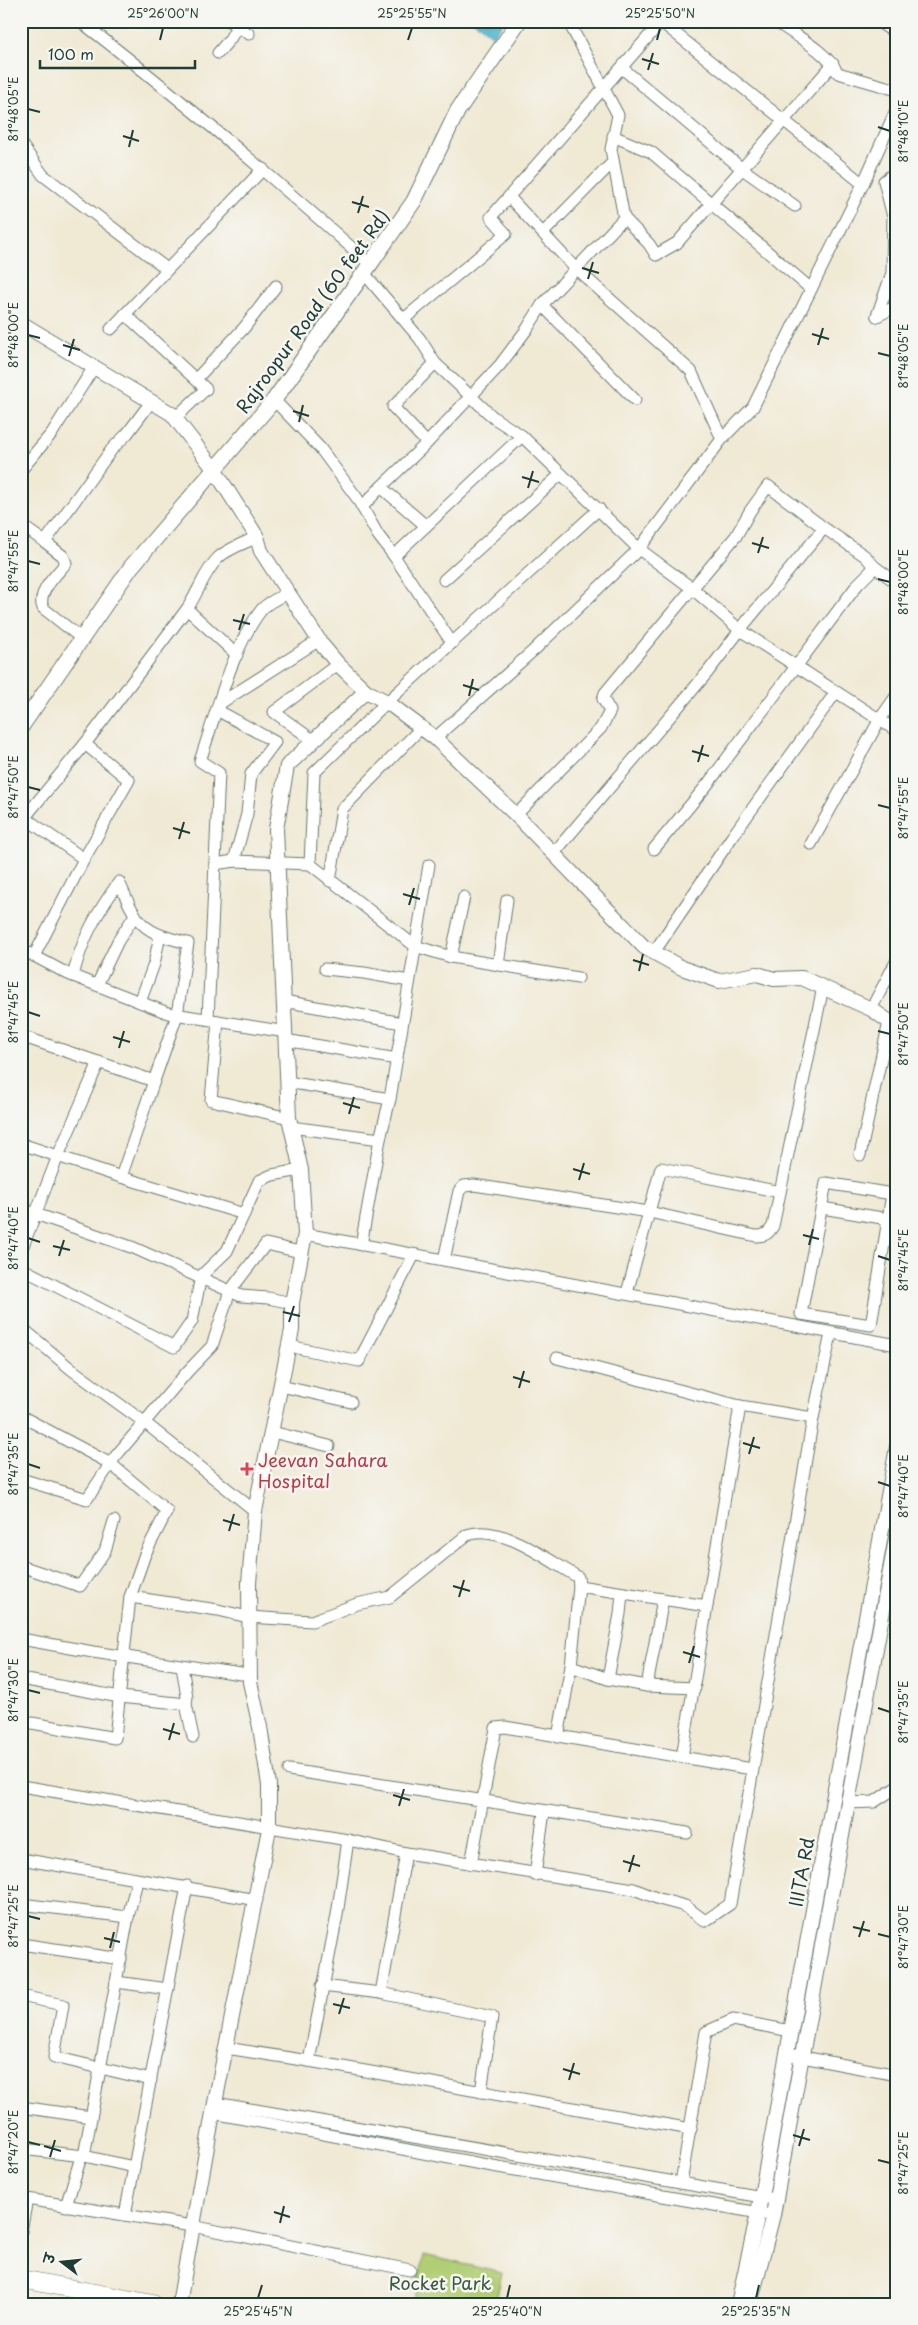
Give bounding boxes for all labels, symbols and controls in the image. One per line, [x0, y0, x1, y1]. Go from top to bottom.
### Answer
text: 25°26'00"N [127, 4, 199, 22]
text: 25°25'55"N [377, 4, 447, 22]
text: 25°25'50"N [625, 4, 695, 22]
scale bar [40, 38, 195, 70]
text: 100 m [48, 42, 94, 65]
text: 81°48'05"E [4, 77, 22, 141]
text: 81°48'10"E [894, 100, 912, 162]
street label: Rajroopur Road (60 feet Rd) [229, 204, 395, 418]
text: 81°48'00"E [4, 302, 22, 368]
text: 81°48'05"E [894, 324, 912, 388]
text: 81°47'55"E [4, 530, 22, 592]
text: 81°48'00"E [894, 549, 912, 615]
text: 81°47'50"E [4, 755, 22, 819]
text: 81°47'55"E [894, 777, 912, 839]
text: 81°47'45"E [4, 981, 22, 1043]
text: 81°47'50"E [894, 1002, 912, 1066]
text: 81°47'40"E [4, 1206, 22, 1270]
text: 81°47'45"E [894, 1229, 912, 1291]
text: 81°47'35"E [4, 1433, 22, 1495]
place label: Jeevan Sahara Hospital [258, 1446, 388, 1494]
text: 81°47'40"E [894, 1454, 912, 1518]
marker: Jeevan Sahara Hospital [240, 1462, 254, 1476]
text: 81°47'30"E [4, 1658, 22, 1722]
text: 81°47'35"E [894, 1681, 912, 1743]
street label: IIITA Rd [782, 1835, 820, 1909]
text: 81°47'25"E [4, 1884, 22, 1948]
text: 81°47'30"E [894, 1905, 912, 1969]
text: 81°47'20"E [4, 2110, 22, 2174]
text: 81°47'25"E [894, 2131, 912, 2195]
north arrow [38, 2238, 88, 2288]
text: उ [37, 2249, 61, 2268]
park label: Rocket Park [389, 2269, 491, 2296]
text: 25°25'45"N [223, 2302, 293, 2320]
text: 25°25'40"N [472, 2302, 542, 2320]
text: 25°25'35"N [721, 2302, 791, 2320]

